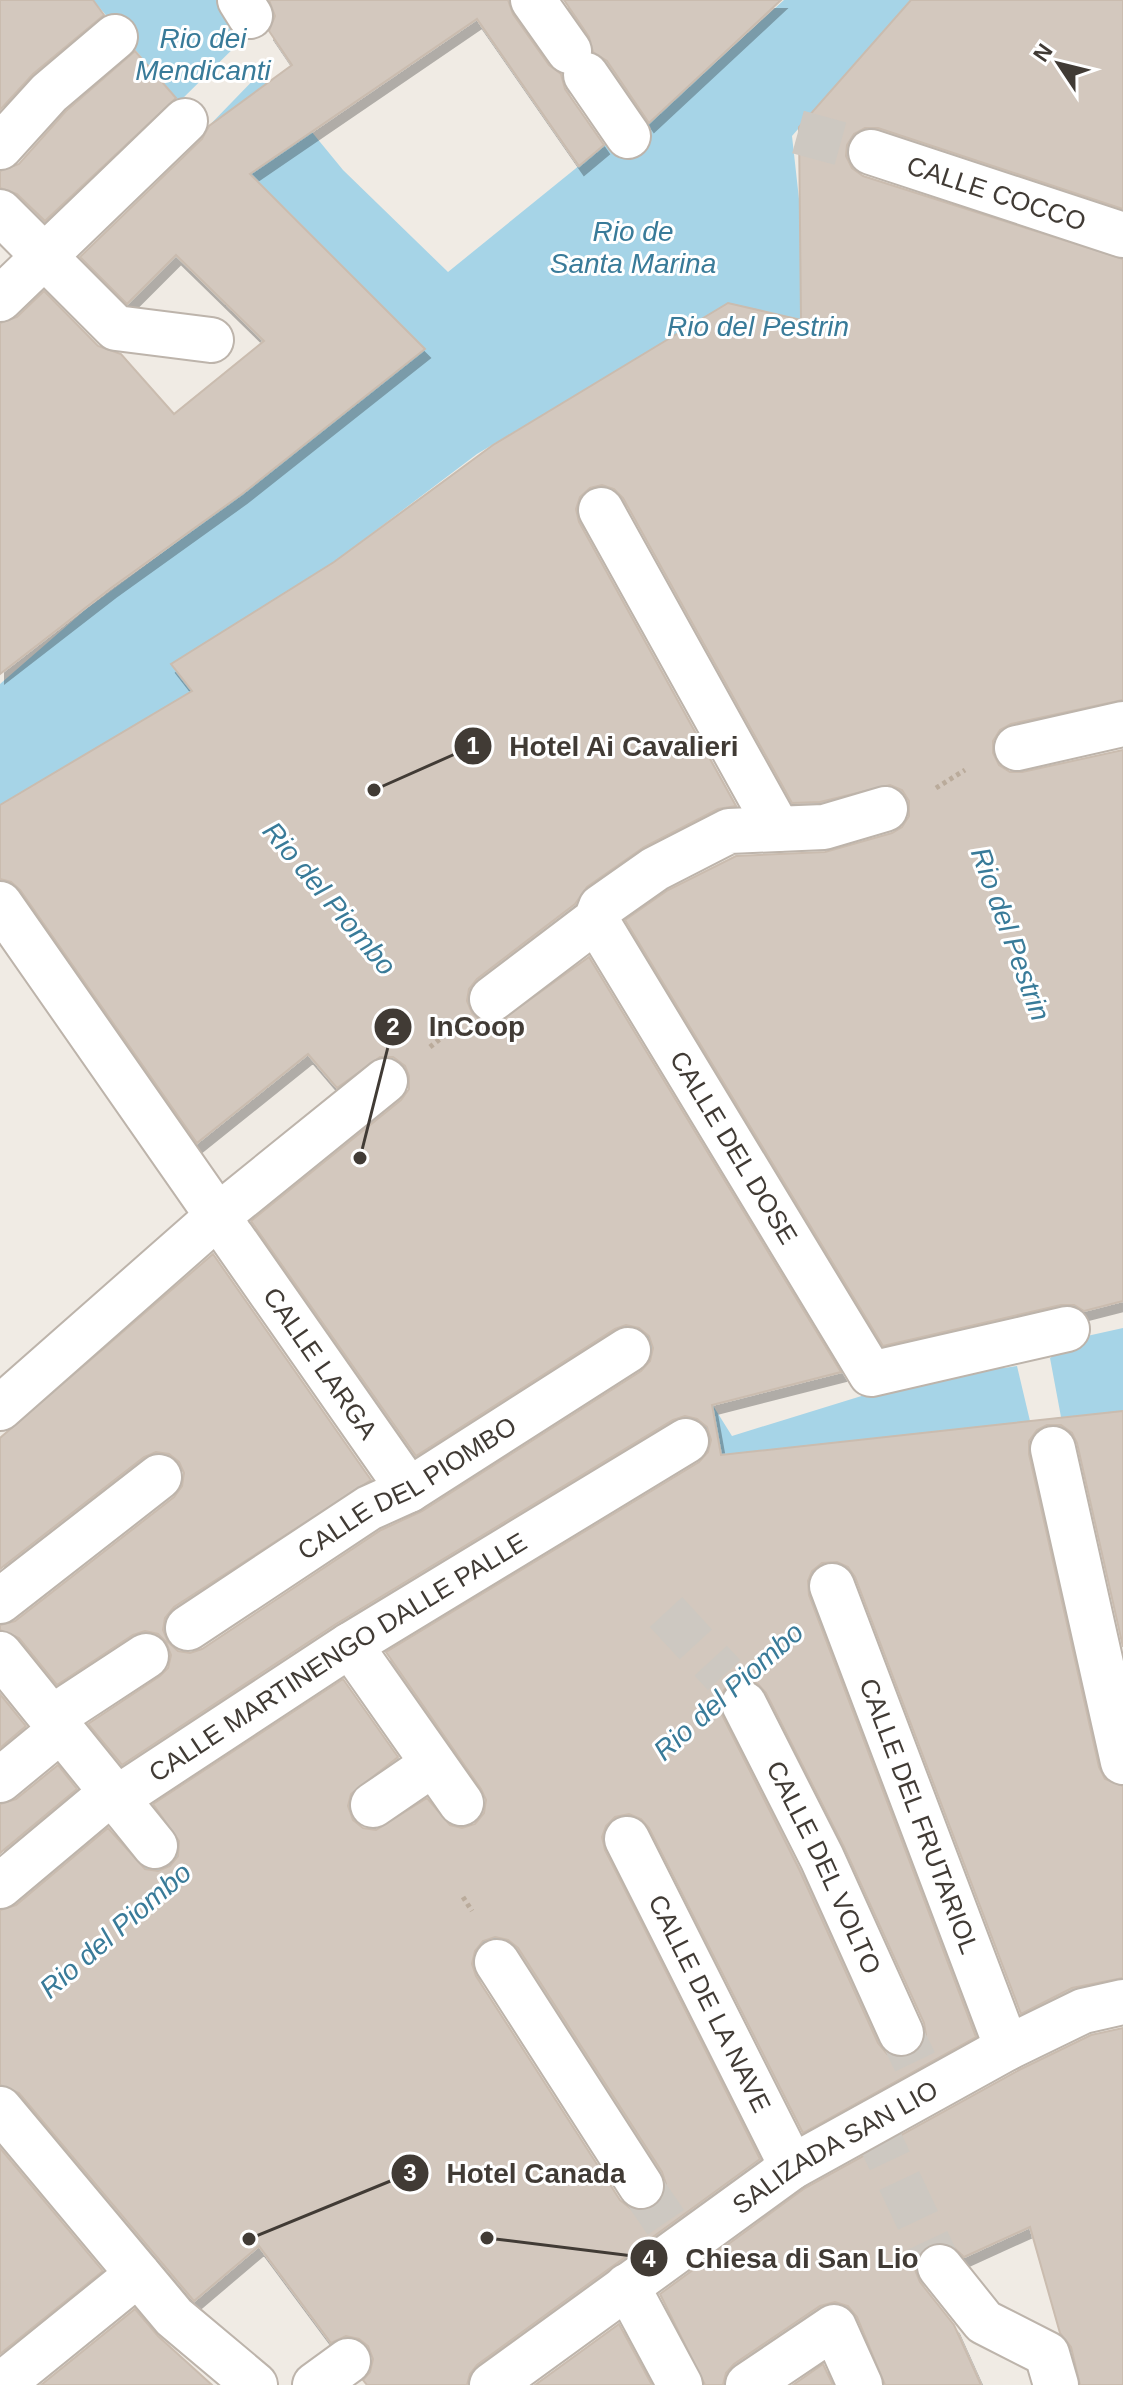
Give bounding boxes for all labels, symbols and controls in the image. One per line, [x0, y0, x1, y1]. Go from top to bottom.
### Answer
water label: Rio dei Mendicanti [135, 23, 271, 86]
north arrow [1019, 24, 1099, 104]
text: N [1028, 39, 1058, 66]
street label: CALLE COCCO [903, 150, 1090, 237]
water label: Rio de Santa Marina [550, 216, 716, 279]
water label: Rio del Pestrin [667, 311, 849, 342]
callout: Hotel Ai Cavalieri [453, 720, 755, 772]
text: Hotel Ai Cavalieri [509, 731, 739, 762]
text: 1 [466, 732, 480, 759]
water label: Rio del Piombo [257, 816, 403, 981]
water label: Rio del Pestrin [965, 843, 1056, 1025]
callout: InCoop [373, 1001, 541, 1053]
text: InCoop [429, 1011, 525, 1042]
text: 2 [386, 1013, 400, 1040]
street label: CALLE DEL DOSE [664, 1046, 804, 1249]
street label: CALLE LARGA [257, 1282, 384, 1445]
street label: CALLE DEL PIOMBO [292, 1410, 522, 1566]
street label: CALLE MARTINENGO DALLE PALLE [143, 1526, 532, 1788]
water label: Rio del Piombo [647, 1616, 809, 1766]
street label: CALLE DEL FRUTARIOL [853, 1674, 985, 1958]
street label: CALLE DEL VOLTO [760, 1756, 887, 1979]
water label: Rio del Piombo [34, 1856, 197, 2004]
street label: CALLE DE LA NAVE [642, 1890, 777, 2117]
street label: SALIZADA SAN LIO [727, 2074, 943, 2220]
callout: Hotel Canada [390, 2147, 641, 2199]
text: Hotel Canada [447, 2158, 626, 2189]
text: 3 [403, 2159, 417, 2186]
callout: Chiesa di San Lio [629, 2232, 935, 2284]
text: Chiesa di San Lio [685, 2243, 919, 2274]
text: 4 [642, 2245, 656, 2272]

